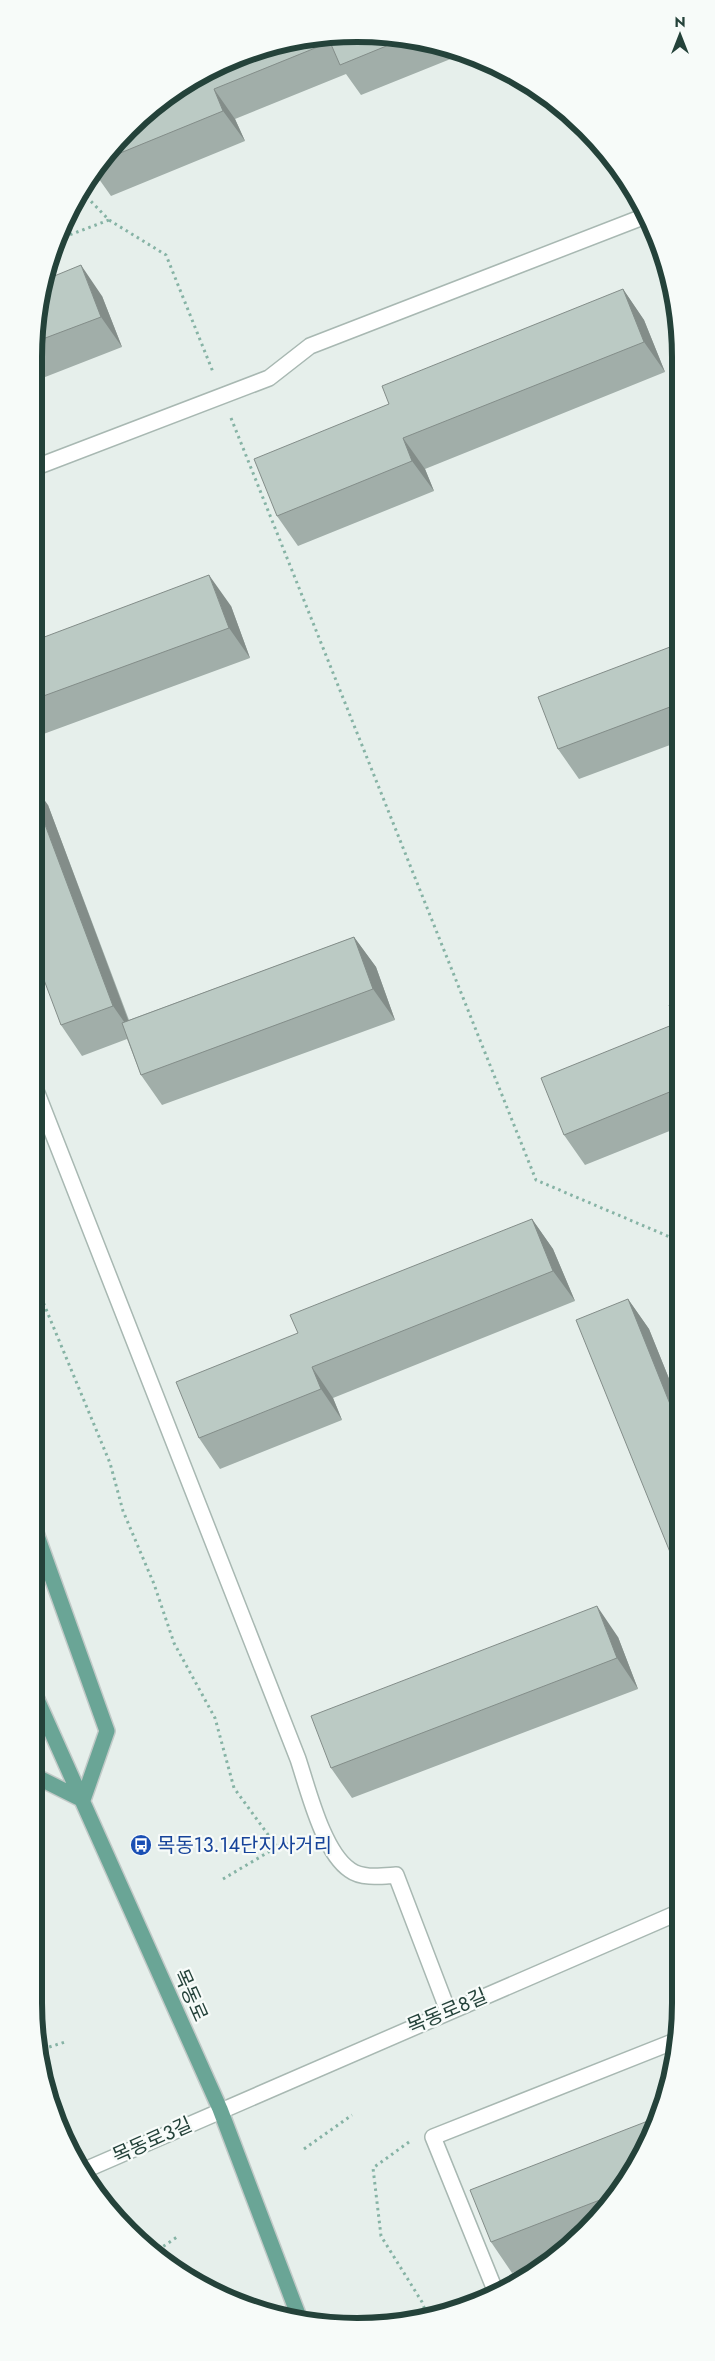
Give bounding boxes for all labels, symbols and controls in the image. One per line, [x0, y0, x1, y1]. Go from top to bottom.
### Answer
north arrow [655, 10, 705, 60]
text: N [674, 12, 686, 32]
place label: 목동13.14단지사거리 [157, 1831, 332, 1860]
bus stop icon: 목동13.14단지사거리 [129, 1833, 153, 1857]
street label: 목동로 [166, 1964, 215, 2026]
street label: 목동로8길 [403, 1982, 492, 2041]
street label: 목동로3길 [108, 2110, 197, 2171]

